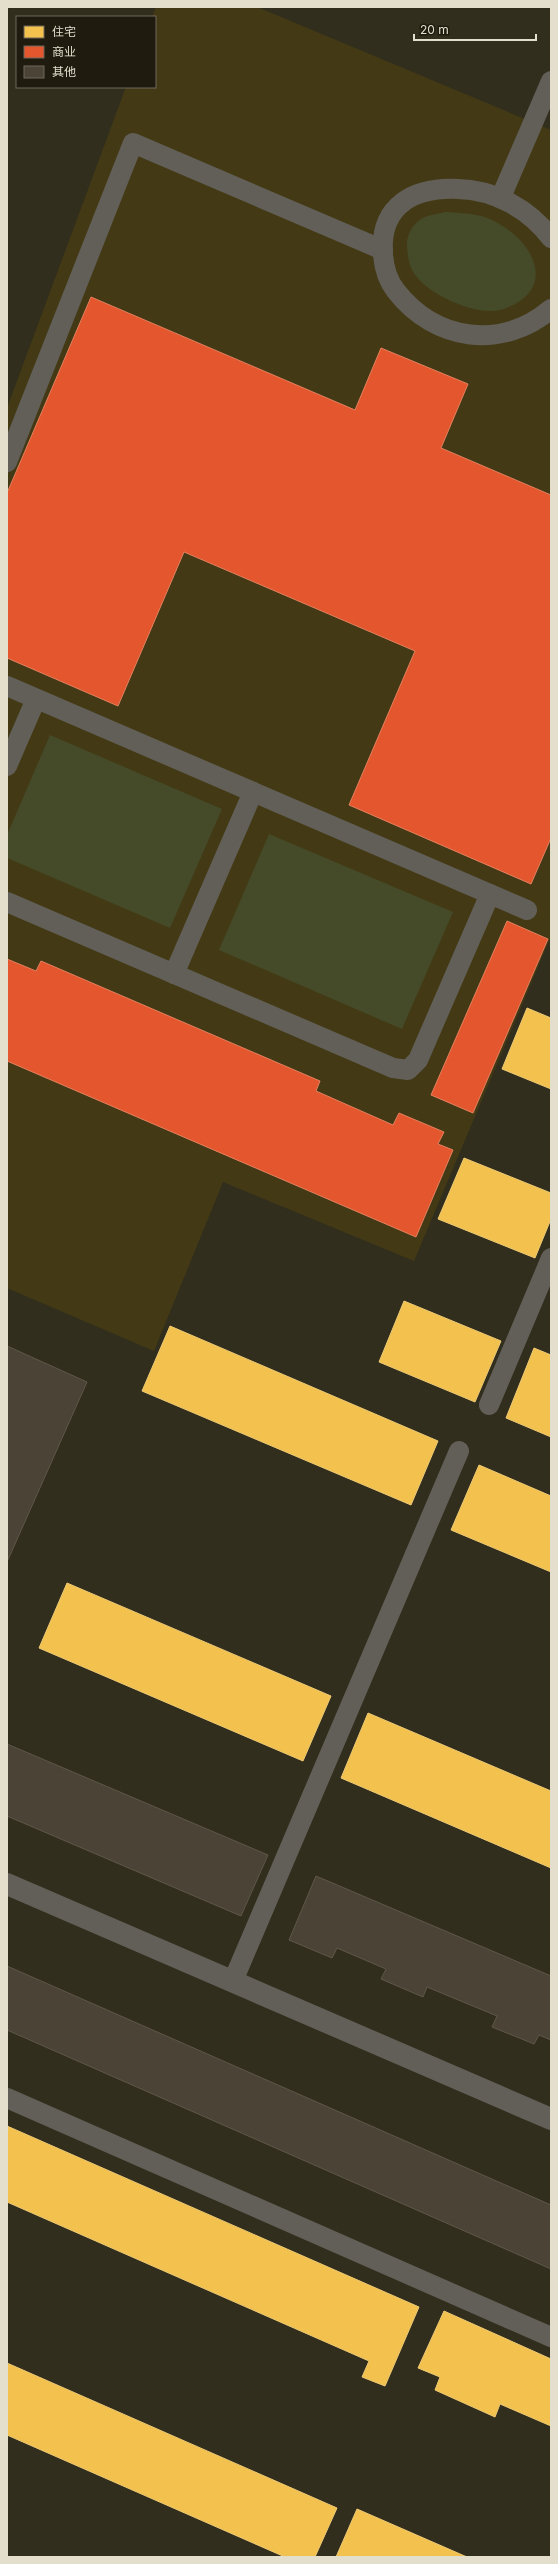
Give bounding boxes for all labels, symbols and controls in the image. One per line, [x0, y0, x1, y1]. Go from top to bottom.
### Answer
legend [16, 16, 156, 88]
scale bar [414, 16, 536, 42]
text: 20 m [420, 22, 449, 37]
text: 住宅 [52, 24, 76, 39]
text: 商业 [52, 44, 76, 59]
text: 其他 [52, 64, 76, 79]

